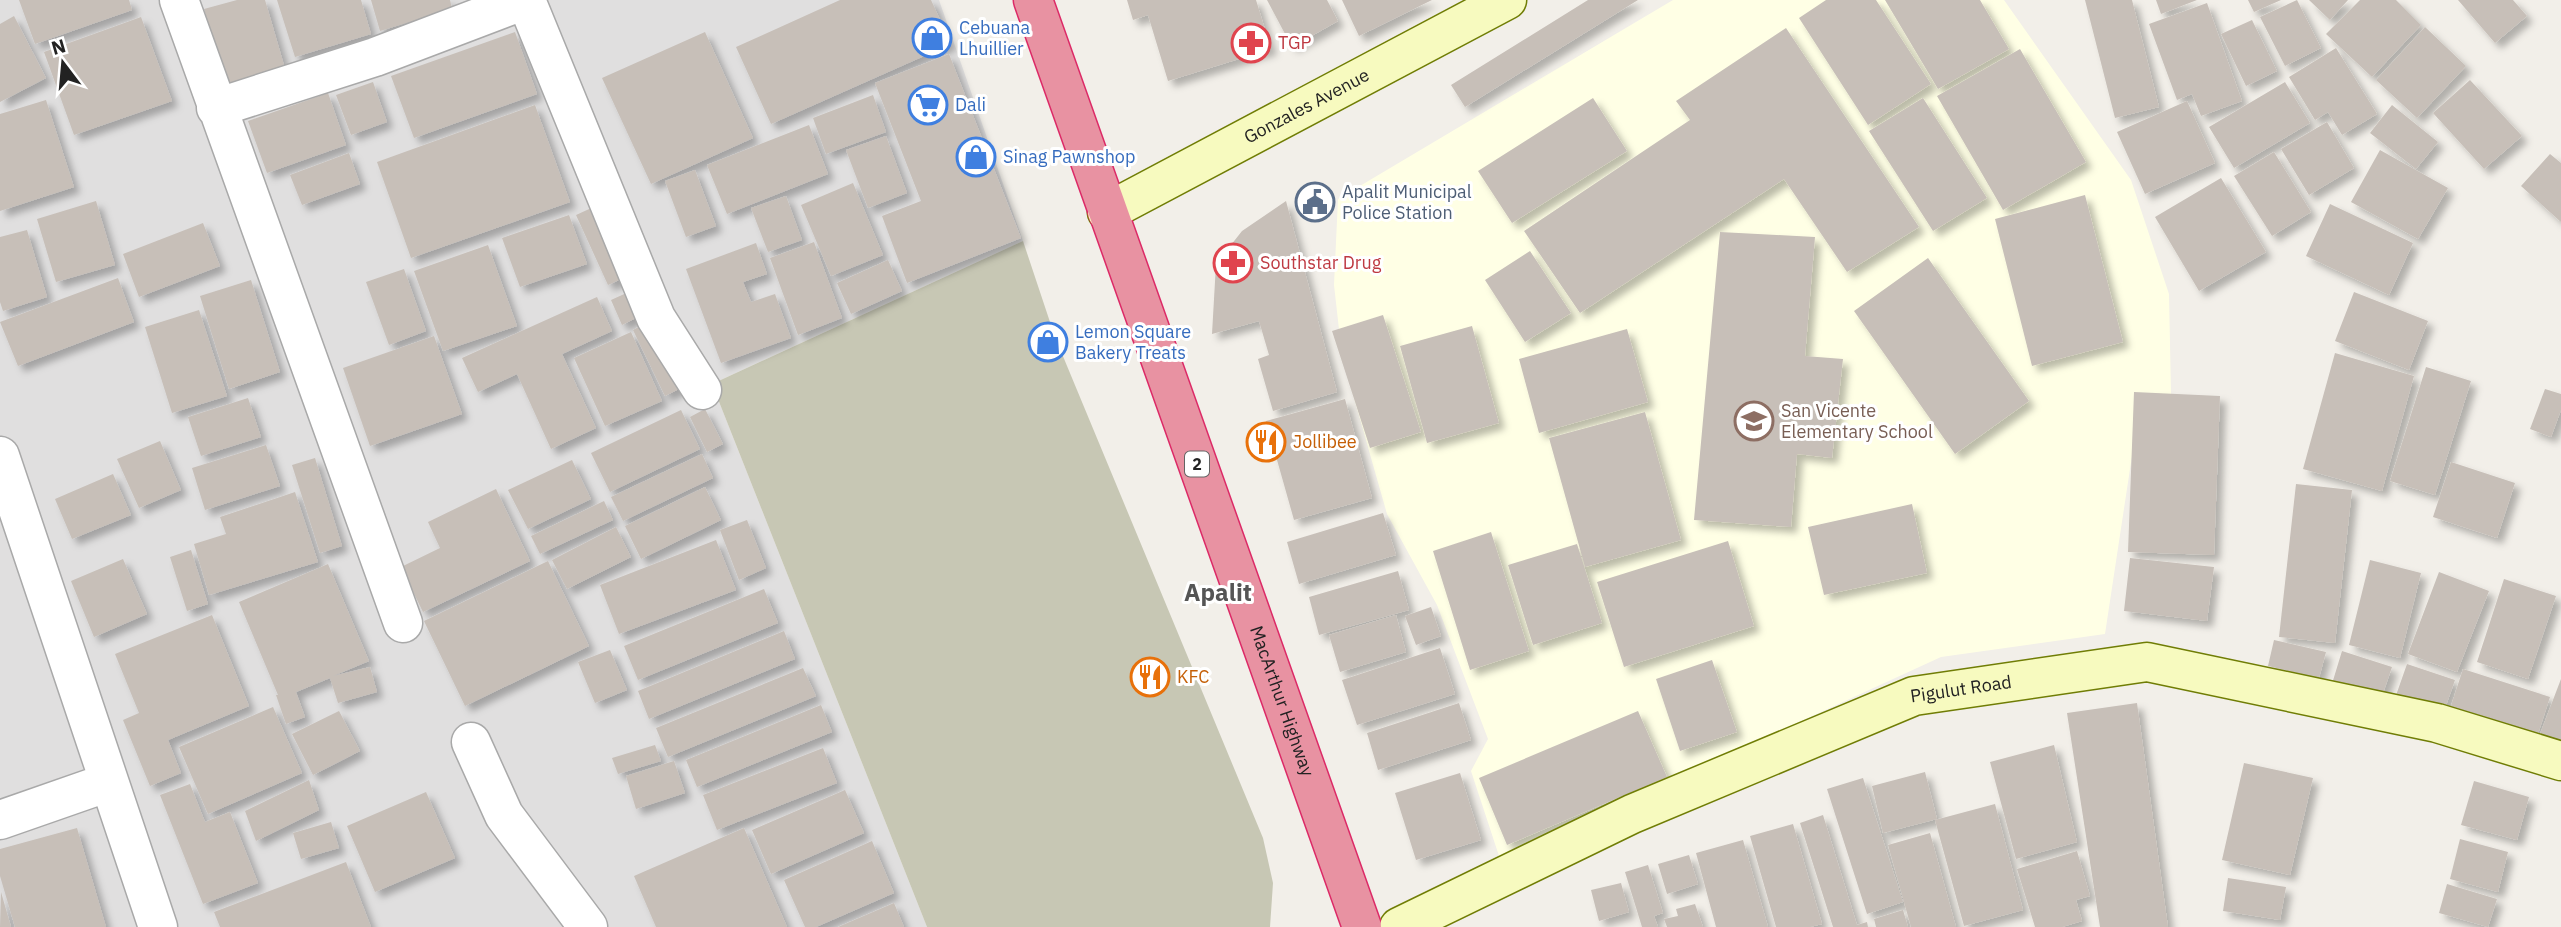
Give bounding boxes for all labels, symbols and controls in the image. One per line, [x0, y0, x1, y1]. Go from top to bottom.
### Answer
place label: Cebuana Lhuillier [959, 16, 1031, 60]
shop icon: Cebuana Lhuillier [911, 17, 953, 59]
pharmacy icon: TGP [1230, 22, 1272, 64]
north arrow [28, 28, 98, 98]
place label: TGP [1278, 31, 1311, 54]
text: N [48, 33, 68, 60]
street label: Gonzales Avenue [1240, 63, 1373, 148]
supermarket icon: Dali [907, 84, 949, 126]
place label: Dali [955, 93, 986, 116]
shop icon: Sinag Pawnshop [955, 136, 997, 178]
place label: Sinag Pawnshop [1003, 145, 1135, 168]
place label: Apalit Municipal Police Station [1342, 180, 1472, 224]
public building icon: Apalit Municipal Police Station [1294, 181, 1336, 223]
pharmacy icon: Southstar Drug [1212, 242, 1254, 284]
place label: Southstar Drug [1260, 251, 1382, 274]
place label: Lemon Square Bakery Treats [1075, 320, 1191, 364]
shop icon: Lemon Square Bakery Treats [1027, 321, 1069, 363]
place label: San Vicente Elementary School [1781, 399, 1933, 443]
school or university icon: San Vicente Elementary School [1733, 400, 1775, 442]
restaurant icon: Jollibee [1245, 421, 1287, 463]
place label: Jollibee [1293, 430, 1357, 453]
road number: 2 [1185, 452, 1209, 477]
district label: Apalit [1184, 576, 1252, 608]
street label: MacArthur Highway [1245, 622, 1320, 779]
restaurant icon: KFC [1129, 656, 1171, 698]
place label: KFC [1177, 665, 1209, 688]
street label: Pigulut Road [1909, 670, 2013, 707]

